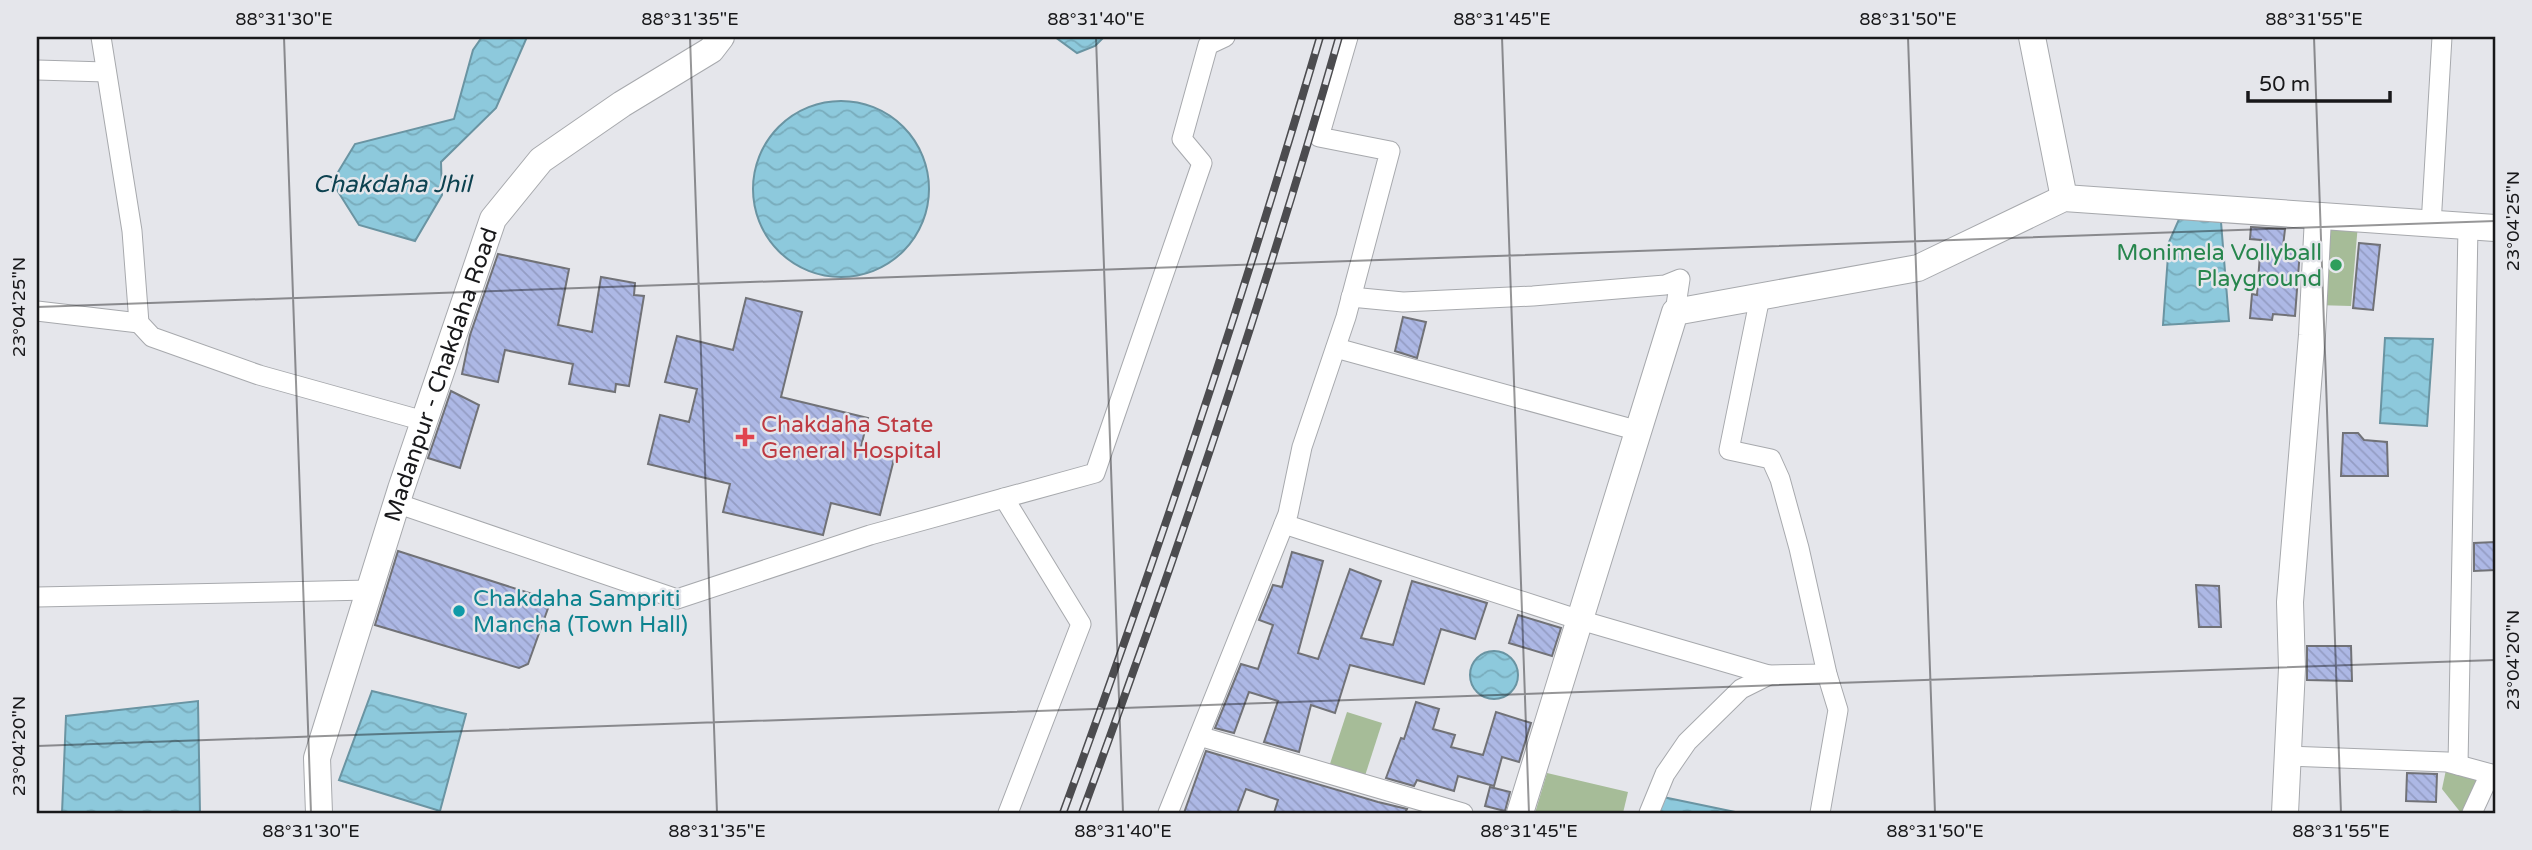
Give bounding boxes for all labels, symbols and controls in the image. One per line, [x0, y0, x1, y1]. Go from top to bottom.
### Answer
text: 88°31'30"E [235, 8, 333, 30]
text: 88°31'35"E [641, 8, 739, 30]
text: 88°31'40"E [1047, 8, 1145, 30]
text: 88°31'45"E [1453, 8, 1551, 30]
text: 88°31'50"E [1859, 8, 1957, 30]
text: 88°31'55"E [2265, 8, 2363, 30]
scale bar [2248, 60, 2390, 104]
text: 50 m [2259, 72, 2310, 97]
water label: Chakdaha Jhil [313, 170, 474, 199]
text: 23°04'25"N [2502, 171, 2524, 271]
street label: Madanpur - Chakdaha Road [379, 224, 504, 525]
place label: Monimela Vollyball Playground [2116, 239, 2322, 293]
text: 23°04'25"N [8, 257, 30, 357]
marker: Monimela Vollyball Playground [2328, 257, 2344, 273]
place label: Chakdaha State General Hospital [761, 411, 942, 465]
marker: Chakdaha State General Hospital [735, 427, 755, 447]
place label: Chakdaha Sampriti Mancha (Town Hall) [473, 585, 688, 639]
marker: Chakdaha Sampriti Mancha (Town Hall) [451, 603, 467, 619]
text: 23°04'20"N [2502, 610, 2524, 710]
text: 23°04'20"N [8, 696, 30, 796]
text: 88°31'30"E [262, 820, 360, 842]
text: 88°31'35"E [668, 820, 766, 842]
text: 88°31'40"E [1074, 820, 1172, 842]
text: 88°31'45"E [1480, 820, 1578, 842]
text: 88°31'50"E [1886, 820, 1984, 842]
text: 88°31'55"E [2292, 820, 2390, 842]

